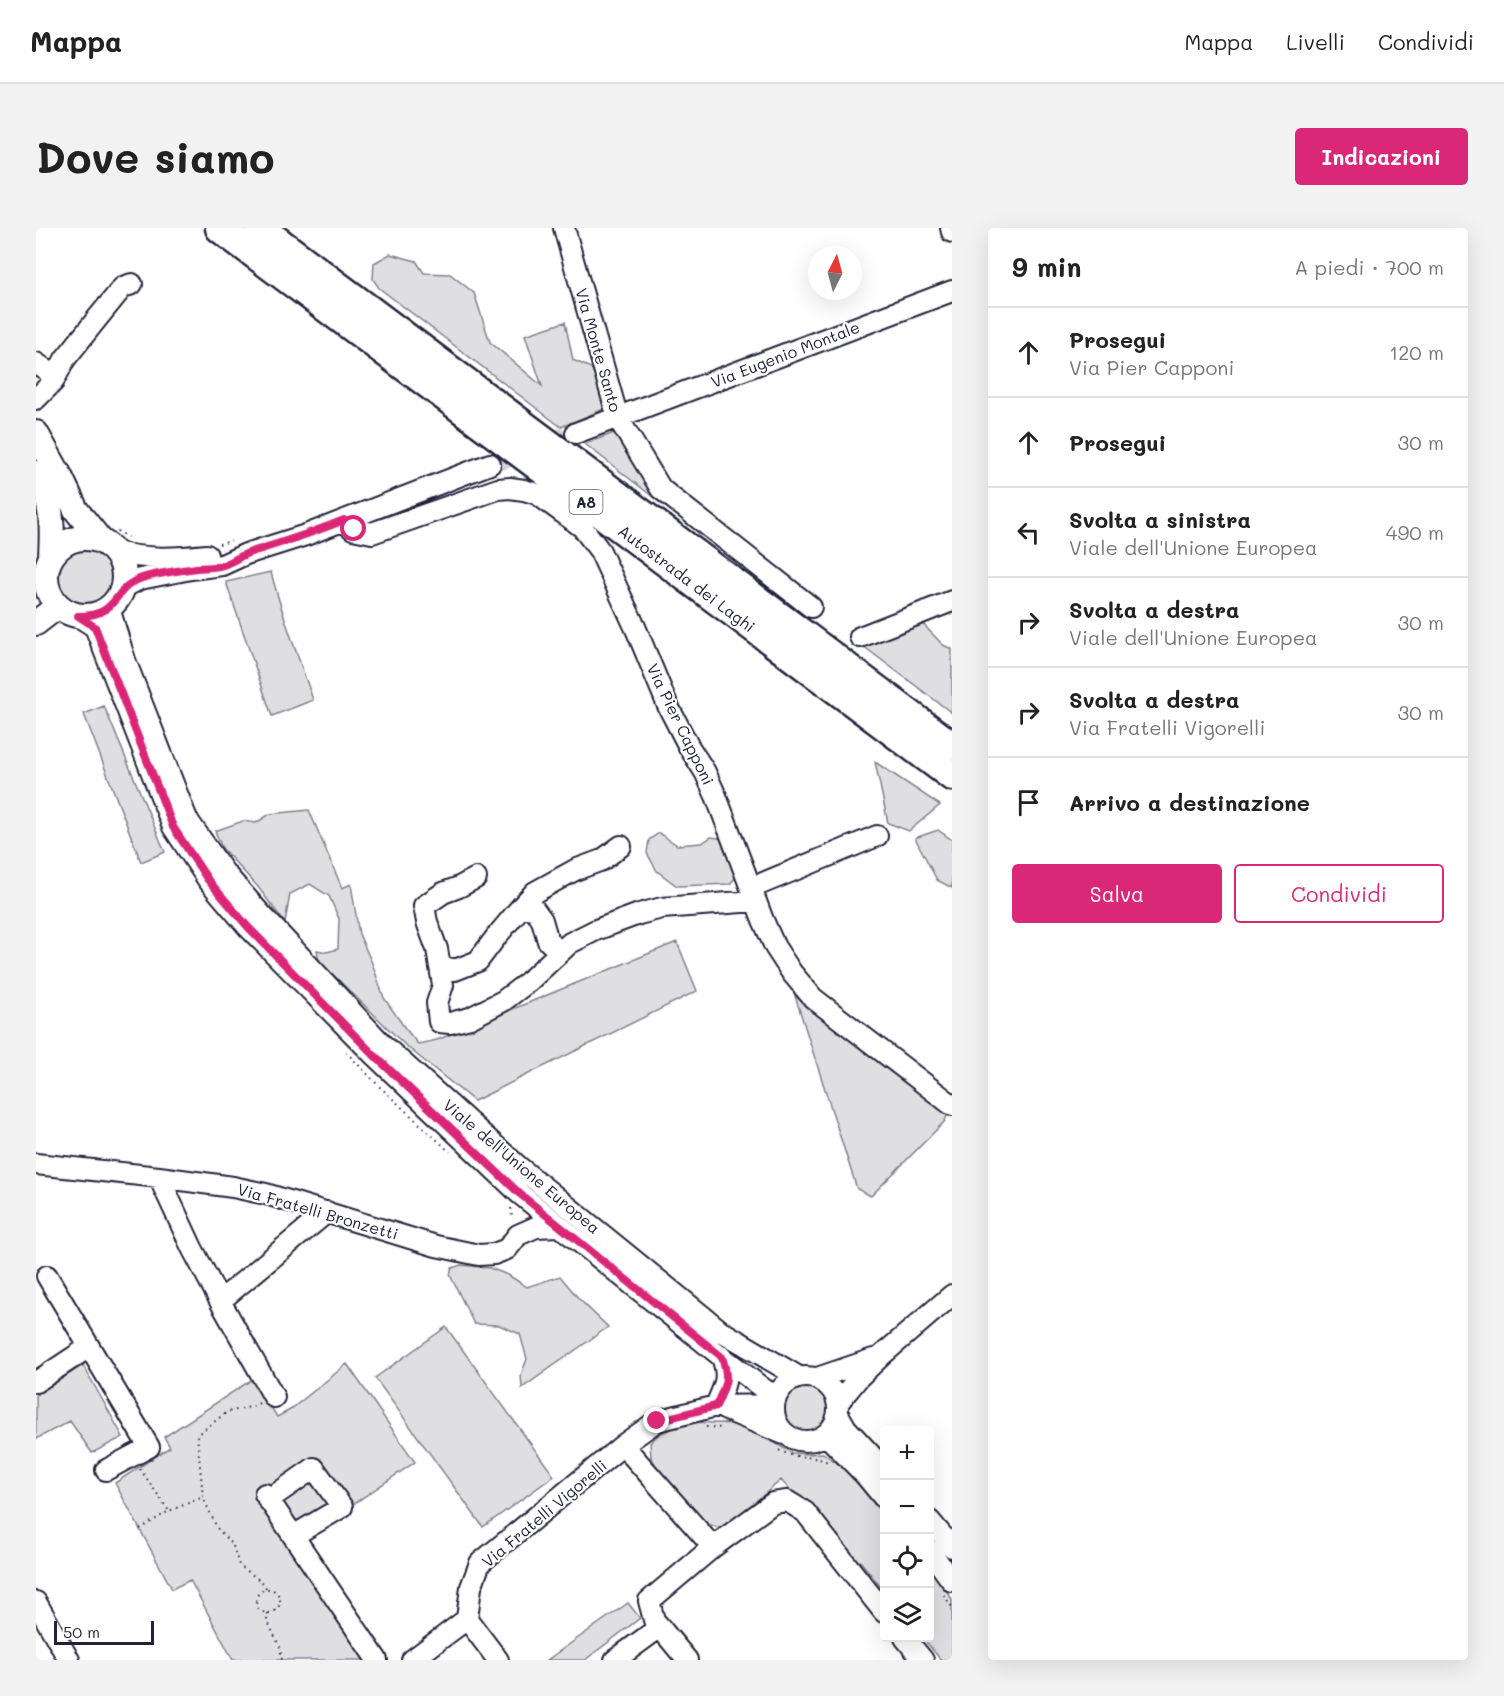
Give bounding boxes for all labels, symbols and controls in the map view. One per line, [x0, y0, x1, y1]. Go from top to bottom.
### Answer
text: Mappa [30, 23, 122, 59]
text: Mappa [1185, 28, 1253, 55]
text: Livelli [1286, 28, 1345, 55]
text: Condividi [1378, 28, 1474, 55]
button: Indicazioni [1295, 128, 1468, 185]
text: Dove siamo [36, 129, 275, 184]
north arrow [808, 246, 862, 300]
text: 9 min [1012, 250, 1081, 284]
text: A piedi · 700 m [1294, 254, 1444, 280]
street label: Via Monte Santo [571, 286, 627, 414]
street label: Via Eugenio Montale [708, 316, 862, 392]
text: Prosegui [1069, 325, 1166, 354]
icon: ahead [1012, 336, 1045, 369]
text: 120 m [1389, 339, 1444, 365]
text: Via Pier Capponi [1069, 354, 1234, 380]
icon: ahead [1012, 426, 1045, 459]
text: Prosegui [1069, 428, 1166, 457]
text: 30 m [1398, 429, 1444, 455]
road number: A8 [570, 490, 602, 514]
text: Svolta a sinistra [1069, 505, 1251, 534]
route start [340, 515, 366, 541]
icon: left [1012, 516, 1045, 549]
text: 490 m [1386, 519, 1444, 545]
street label: Autostrada dei Laghi [614, 520, 760, 636]
text: Viale dell'Unione Europea [1069, 534, 1318, 560]
text: Svolta a destra [1069, 595, 1239, 624]
icon: right [1012, 606, 1045, 639]
text: 30 m [1398, 609, 1444, 635]
text: Viale dell'Unione Europea [1069, 624, 1318, 650]
street label: Via Pier Capponi [643, 660, 719, 788]
text: Svolta a destra [1069, 685, 1239, 714]
icon: right [1012, 696, 1045, 729]
text: 30 m [1398, 699, 1444, 725]
text: Via Fratelli Vigorelli [1069, 714, 1265, 740]
icon: arrive [1012, 786, 1045, 819]
text: Arrivo a destinazione [1069, 788, 1310, 817]
button: Salva [1012, 864, 1222, 923]
button: Condividi [1234, 864, 1444, 923]
street label: Viale dell'Unione Europea [439, 1094, 605, 1238]
street label: Via Fratelli Bronzetti [235, 1178, 401, 1244]
route end [643, 1407, 669, 1433]
map controls [880, 1426, 934, 1642]
button: + [880, 1426, 934, 1480]
street label: Via Fratelli Vigorelli [477, 1454, 611, 1572]
button: − [880, 1480, 934, 1534]
button: locate [880, 1534, 934, 1588]
button: layers [880, 1588, 934, 1642]
scale bar [54, 1618, 154, 1646]
text: 50 m [63, 1621, 100, 1642]

